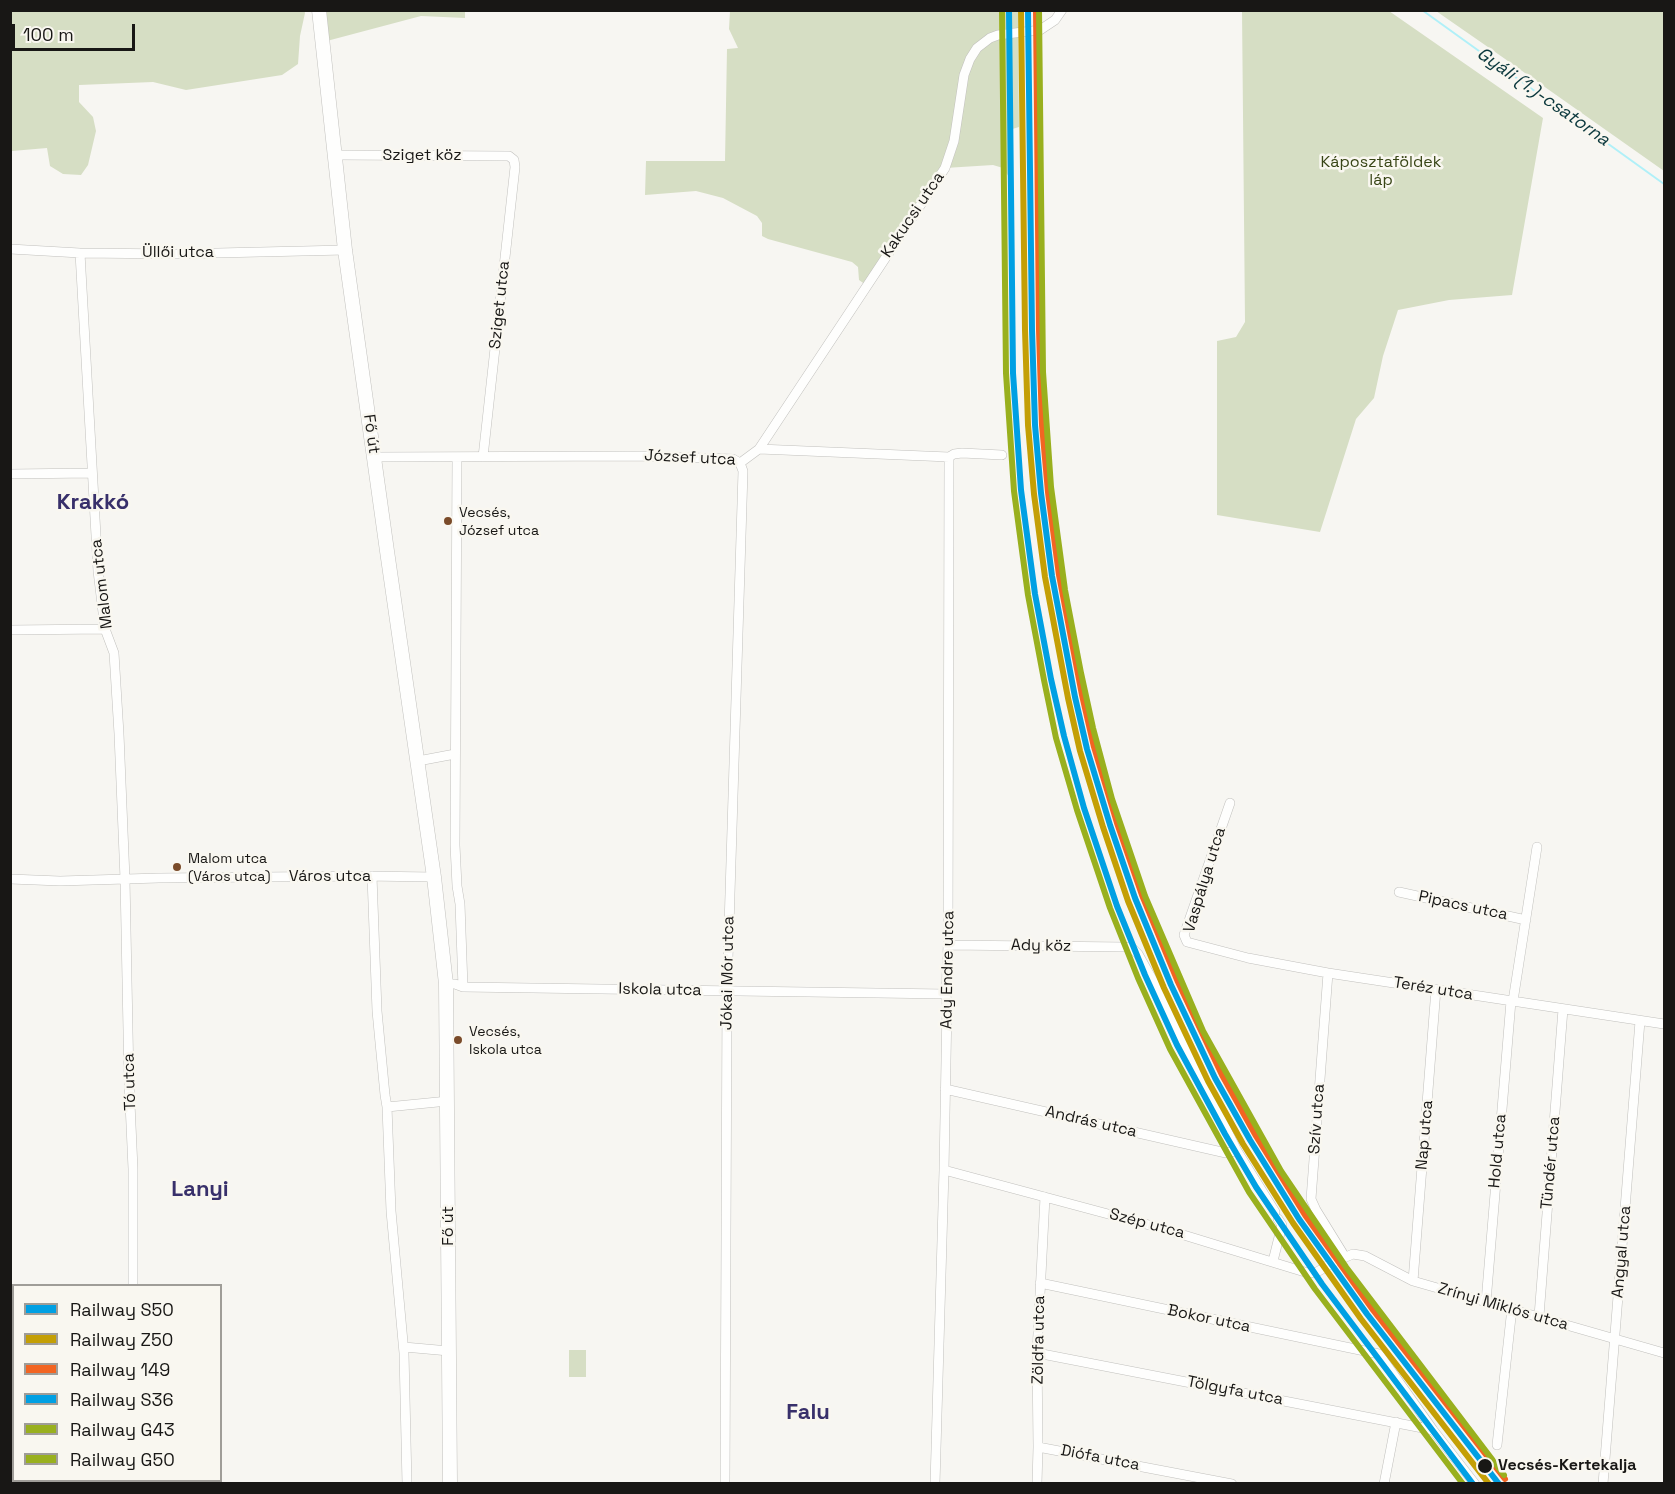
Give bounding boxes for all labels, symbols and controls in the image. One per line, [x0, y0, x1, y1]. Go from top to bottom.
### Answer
scale bar [15, 12, 138, 50]
text: 100 m [23, 23, 74, 46]
water label: Gyáli (1.)-csatorna [1472, 43, 1614, 151]
street label: Sziget köz [382, 146, 462, 166]
park label: Káposztaföldek láp [1321, 153, 1441, 191]
street label: Kakucsi utca [877, 169, 949, 261]
street label: Üllői utca [142, 243, 214, 263]
street label: Sziget utca [486, 260, 514, 350]
street label: Fő út [359, 413, 383, 455]
street label: József utca [644, 446, 736, 470]
district label: Krakkó [57, 490, 129, 516]
place label: Vecsés, József utca [459, 505, 539, 538]
marker: Vecsés, József utca [442, 515, 454, 527]
street label: Malom utca [87, 538, 117, 630]
street label: Vaspálya utca [1180, 825, 1230, 935]
place label: Malom utca (Város utca) [188, 851, 270, 884]
marker: Malom utca (Város utca) [171, 861, 183, 873]
street label: Város utca [289, 867, 371, 887]
street label: Pipacs utca [1417, 887, 1509, 925]
street label: Ady Endre utca [937, 911, 959, 1029]
street label: Jókai Mór utca [717, 916, 739, 1030]
street label: Ady köz [1011, 936, 1071, 956]
street label: Teréz utca [1392, 973, 1474, 1005]
street label: Iskola utca [618, 980, 702, 1000]
place label: Vecsés, Iskola utca [469, 1024, 542, 1056]
marker: Vecsés, Iskola utca [452, 1034, 464, 1046]
street label: Tó utca [119, 1053, 141, 1111]
street label: Szív utca [1305, 1083, 1329, 1155]
street label: Nap utca [1412, 1099, 1438, 1171]
street label: András utca [1043, 1102, 1139, 1142]
street label: Hold utca [1485, 1113, 1511, 1189]
street label: Tündér utca [1537, 1116, 1565, 1210]
district label: Lanyi [171, 1177, 229, 1203]
street label: Szép utca [1107, 1205, 1187, 1243]
street label: Angyal utca [1608, 1205, 1636, 1299]
street label: Fő út [439, 1206, 459, 1246]
street label: Zrínyi Miklós utca [1435, 1279, 1571, 1335]
legend [12, 1284, 222, 1482]
street label: Zöldfa utca [1029, 1295, 1049, 1385]
text: Railway S50 [70, 1298, 174, 1321]
street label: Bokor utca [1166, 1301, 1252, 1337]
text: Railway Z50 [70, 1328, 173, 1351]
text: Railway 149 [70, 1358, 170, 1381]
street label: Tölgyfa utca [1185, 1372, 1285, 1410]
text: Railway S36 [70, 1388, 173, 1411]
district label: Falu [786, 1400, 830, 1426]
text: Railway G43 [70, 1418, 175, 1441]
street label: Diófa utca [1059, 1441, 1141, 1475]
text: Railway G50 [70, 1448, 175, 1471]
place label: Vecsés-Kertekalja [1498, 1456, 1636, 1476]
marker: Vecsés-Kertekalja [1476, 1457, 1494, 1475]

